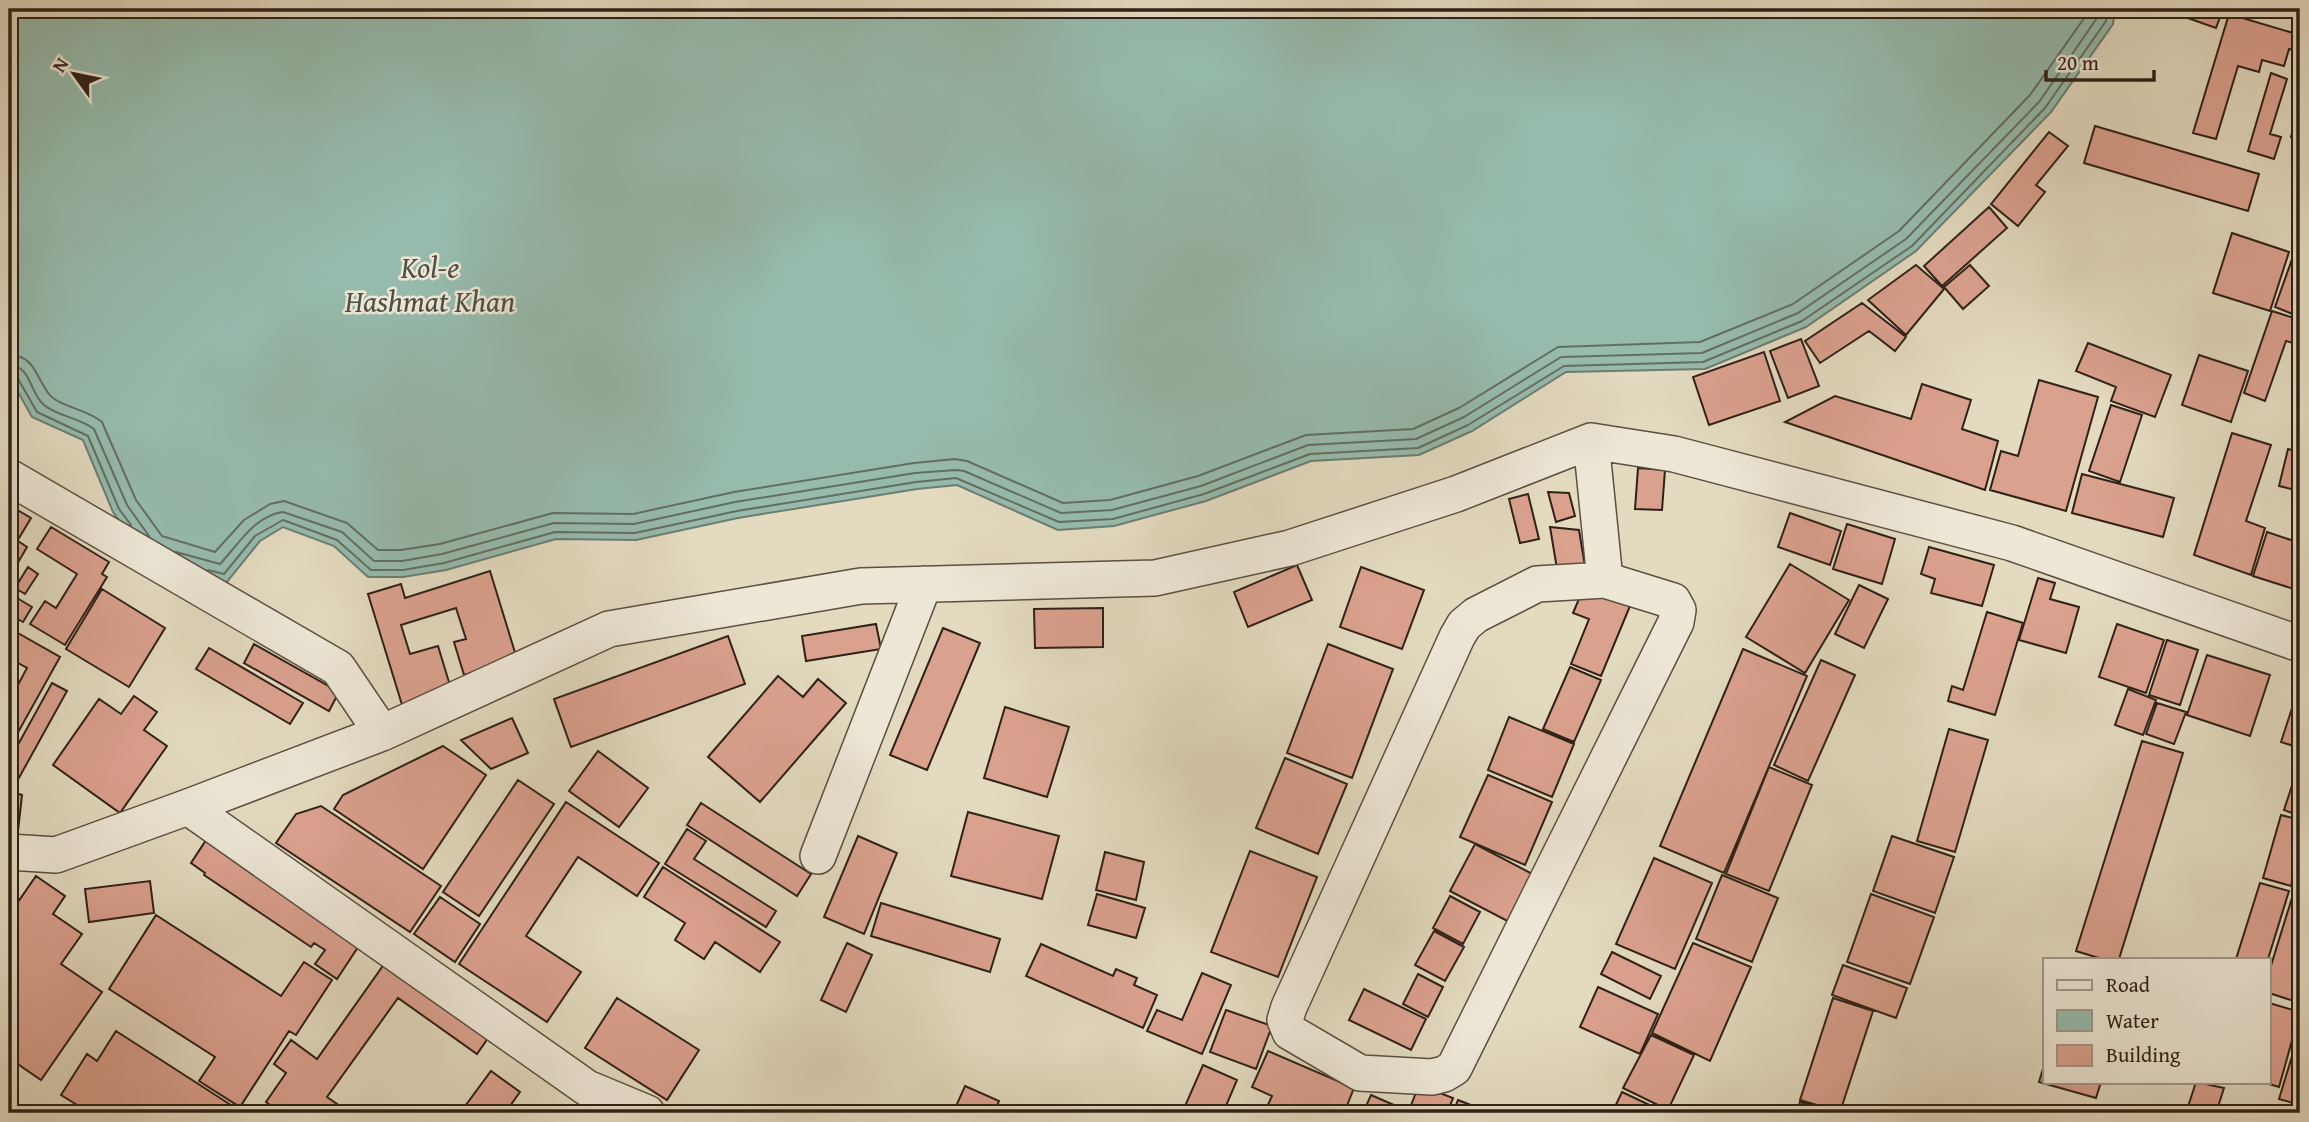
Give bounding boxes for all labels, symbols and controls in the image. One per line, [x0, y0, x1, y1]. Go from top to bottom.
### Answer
north arrow [38, 38, 108, 108]
scale bar [2046, 38, 2155, 82]
text: 20 m [2057, 47, 2099, 78]
text: N [45, 52, 75, 78]
water label: Kol-e Hashmat Khan [344, 245, 515, 323]
legend [2043, 958, 2270, 1084]
text: Road [2106, 969, 2151, 1000]
text: Water [2106, 1005, 2159, 1036]
text: Building [2106, 1039, 2181, 1070]

